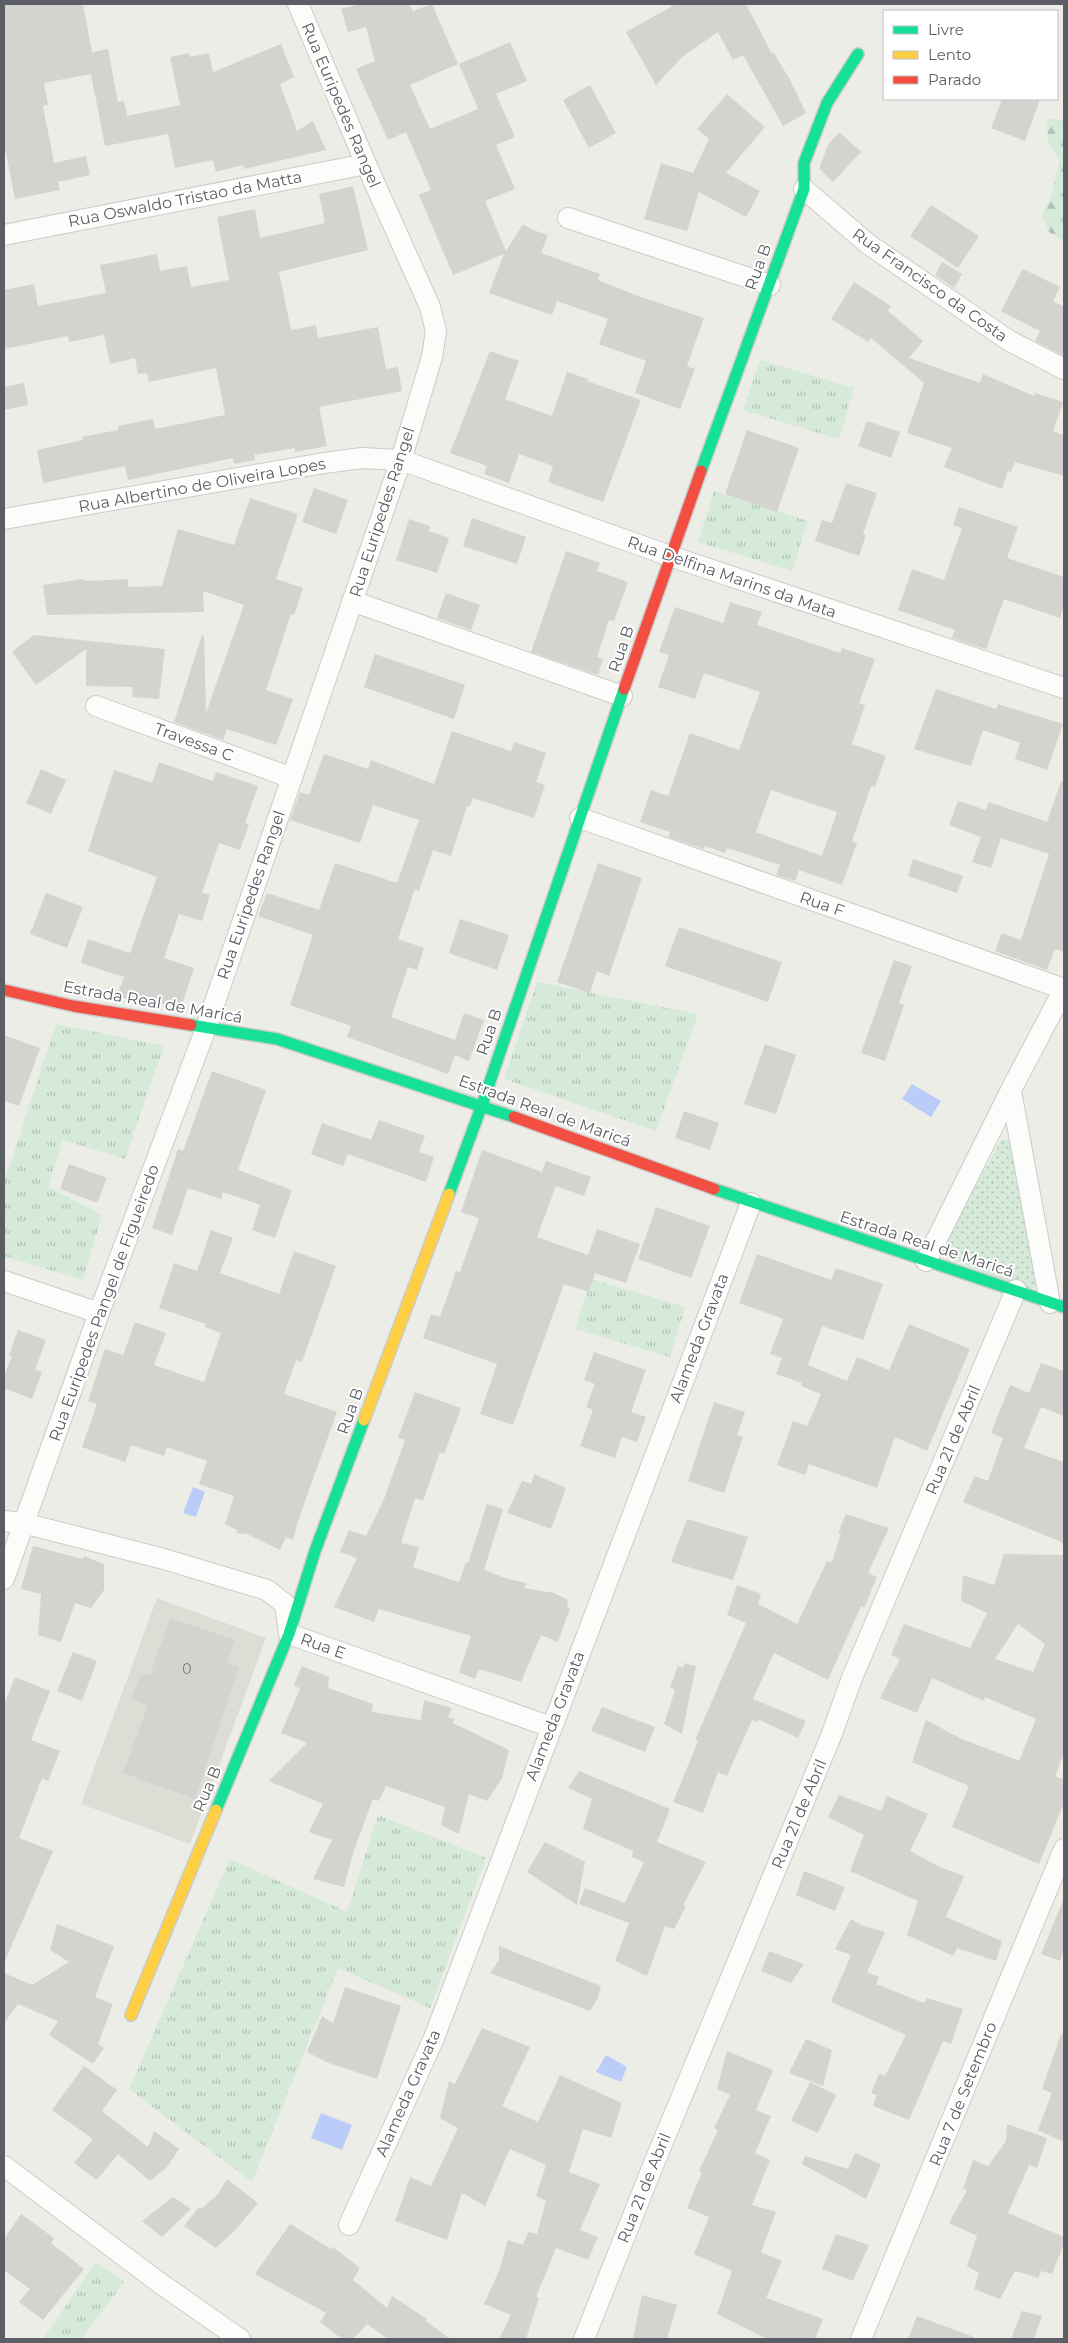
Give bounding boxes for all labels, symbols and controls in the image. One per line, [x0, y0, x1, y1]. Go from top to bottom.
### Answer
legend [883, 10, 1058, 100]
street label: Rua Euripedes Rangel [298, 20, 384, 190]
text: Livre [928, 20, 964, 39]
text: Lento [928, 45, 971, 64]
text: Parado [928, 70, 981, 89]
street label: Rua Oswaldo Tristao da Matta [66, 167, 304, 231]
street label: Rua Francisco da Costa [849, 224, 1011, 346]
street label: Rua B [741, 241, 775, 293]
street label: Rua Euripedes Rangel [346, 425, 418, 599]
street label: Rua Albertino de Oliveira Lopes [77, 454, 327, 516]
street label: Rua Delfina Marins da Mata [625, 532, 839, 622]
street label: Rua B [604, 623, 638, 675]
street label: Travessa C [152, 719, 236, 765]
street label: Rua Euripedes Rangel [213, 808, 289, 982]
street label: Rua F [797, 888, 847, 920]
street label: Estrada Real de Maricá [62, 977, 244, 1027]
street label: Rua B [472, 1006, 506, 1058]
street label: Estrada Real de Maricá [456, 1071, 634, 1151]
street label: Rua Euripedes Pangel de Figueiredo [45, 1162, 163, 1444]
street label: Estrada Real de Maricá [838, 1207, 1016, 1281]
street label: Alameda Gravata [666, 1271, 732, 1405]
street label: Rua 21 de Abril [921, 1382, 985, 1498]
street label: Rua B [333, 1385, 367, 1437]
street label: Rua E [298, 1629, 348, 1663]
street label: Alameda Gravata [522, 1649, 588, 1783]
house number: 0 [182, 1660, 192, 1678]
street label: Rua 21 de Abril [767, 1756, 831, 1872]
street label: Rua B [189, 1763, 225, 1815]
street label: Rua 7 de Setembro [925, 2019, 1001, 2169]
street label: Alameda Gravata [371, 2026, 445, 2160]
street label: Rua 21 de Abril [613, 2130, 675, 2246]

